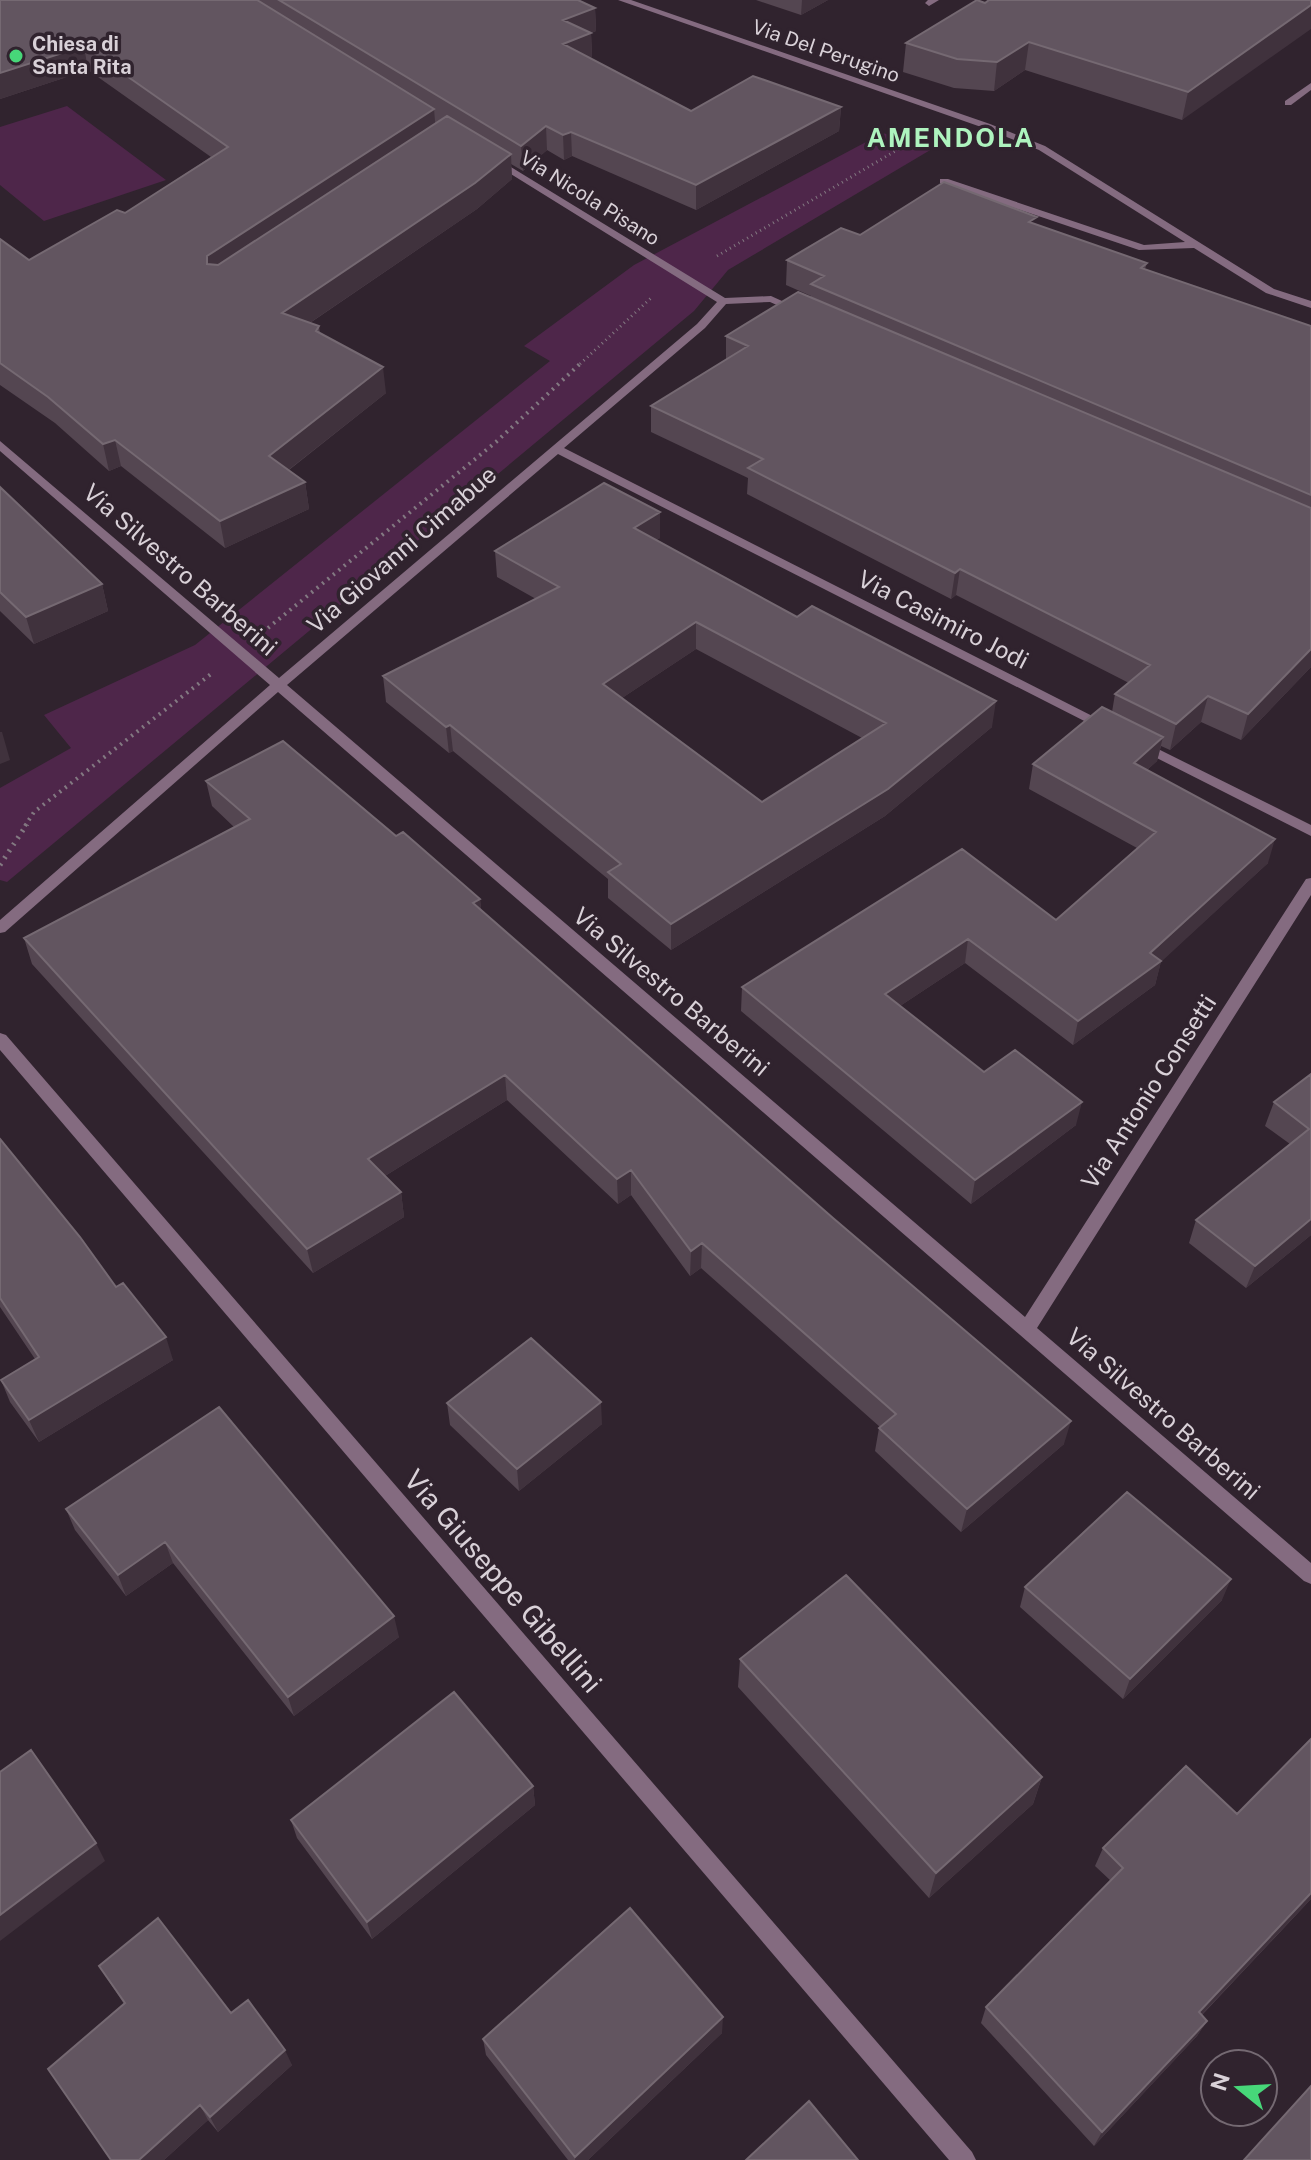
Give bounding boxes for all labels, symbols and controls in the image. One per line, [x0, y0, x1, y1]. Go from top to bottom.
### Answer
street label: Via Del Perugino [749, 15, 903, 87]
place label: Chiesa di Santa Rita [32, 32, 132, 79]
marker: Chiesa di Santa Rita [7, 47, 25, 65]
district label: AMENDOLA [867, 122, 1035, 153]
street label: Via Nicola Pisano [516, 145, 664, 251]
street label: Via Giovanni Cimabue [301, 460, 501, 639]
street label: Via Silvestro Barberini [78, 478, 283, 661]
street label: Via Casimiro Jodi [854, 564, 1033, 674]
street label: Via Silvestro Barberini [568, 901, 775, 1081]
street label: Via Antonio Consetti [1075, 989, 1221, 1194]
street label: Via Silvestro Barberini [1061, 1322, 1266, 1505]
street label: Via Giuseppe Gibellini [398, 1463, 609, 1699]
north arrow [1199, 2048, 1279, 2128]
text: N [1205, 2070, 1235, 2094]

